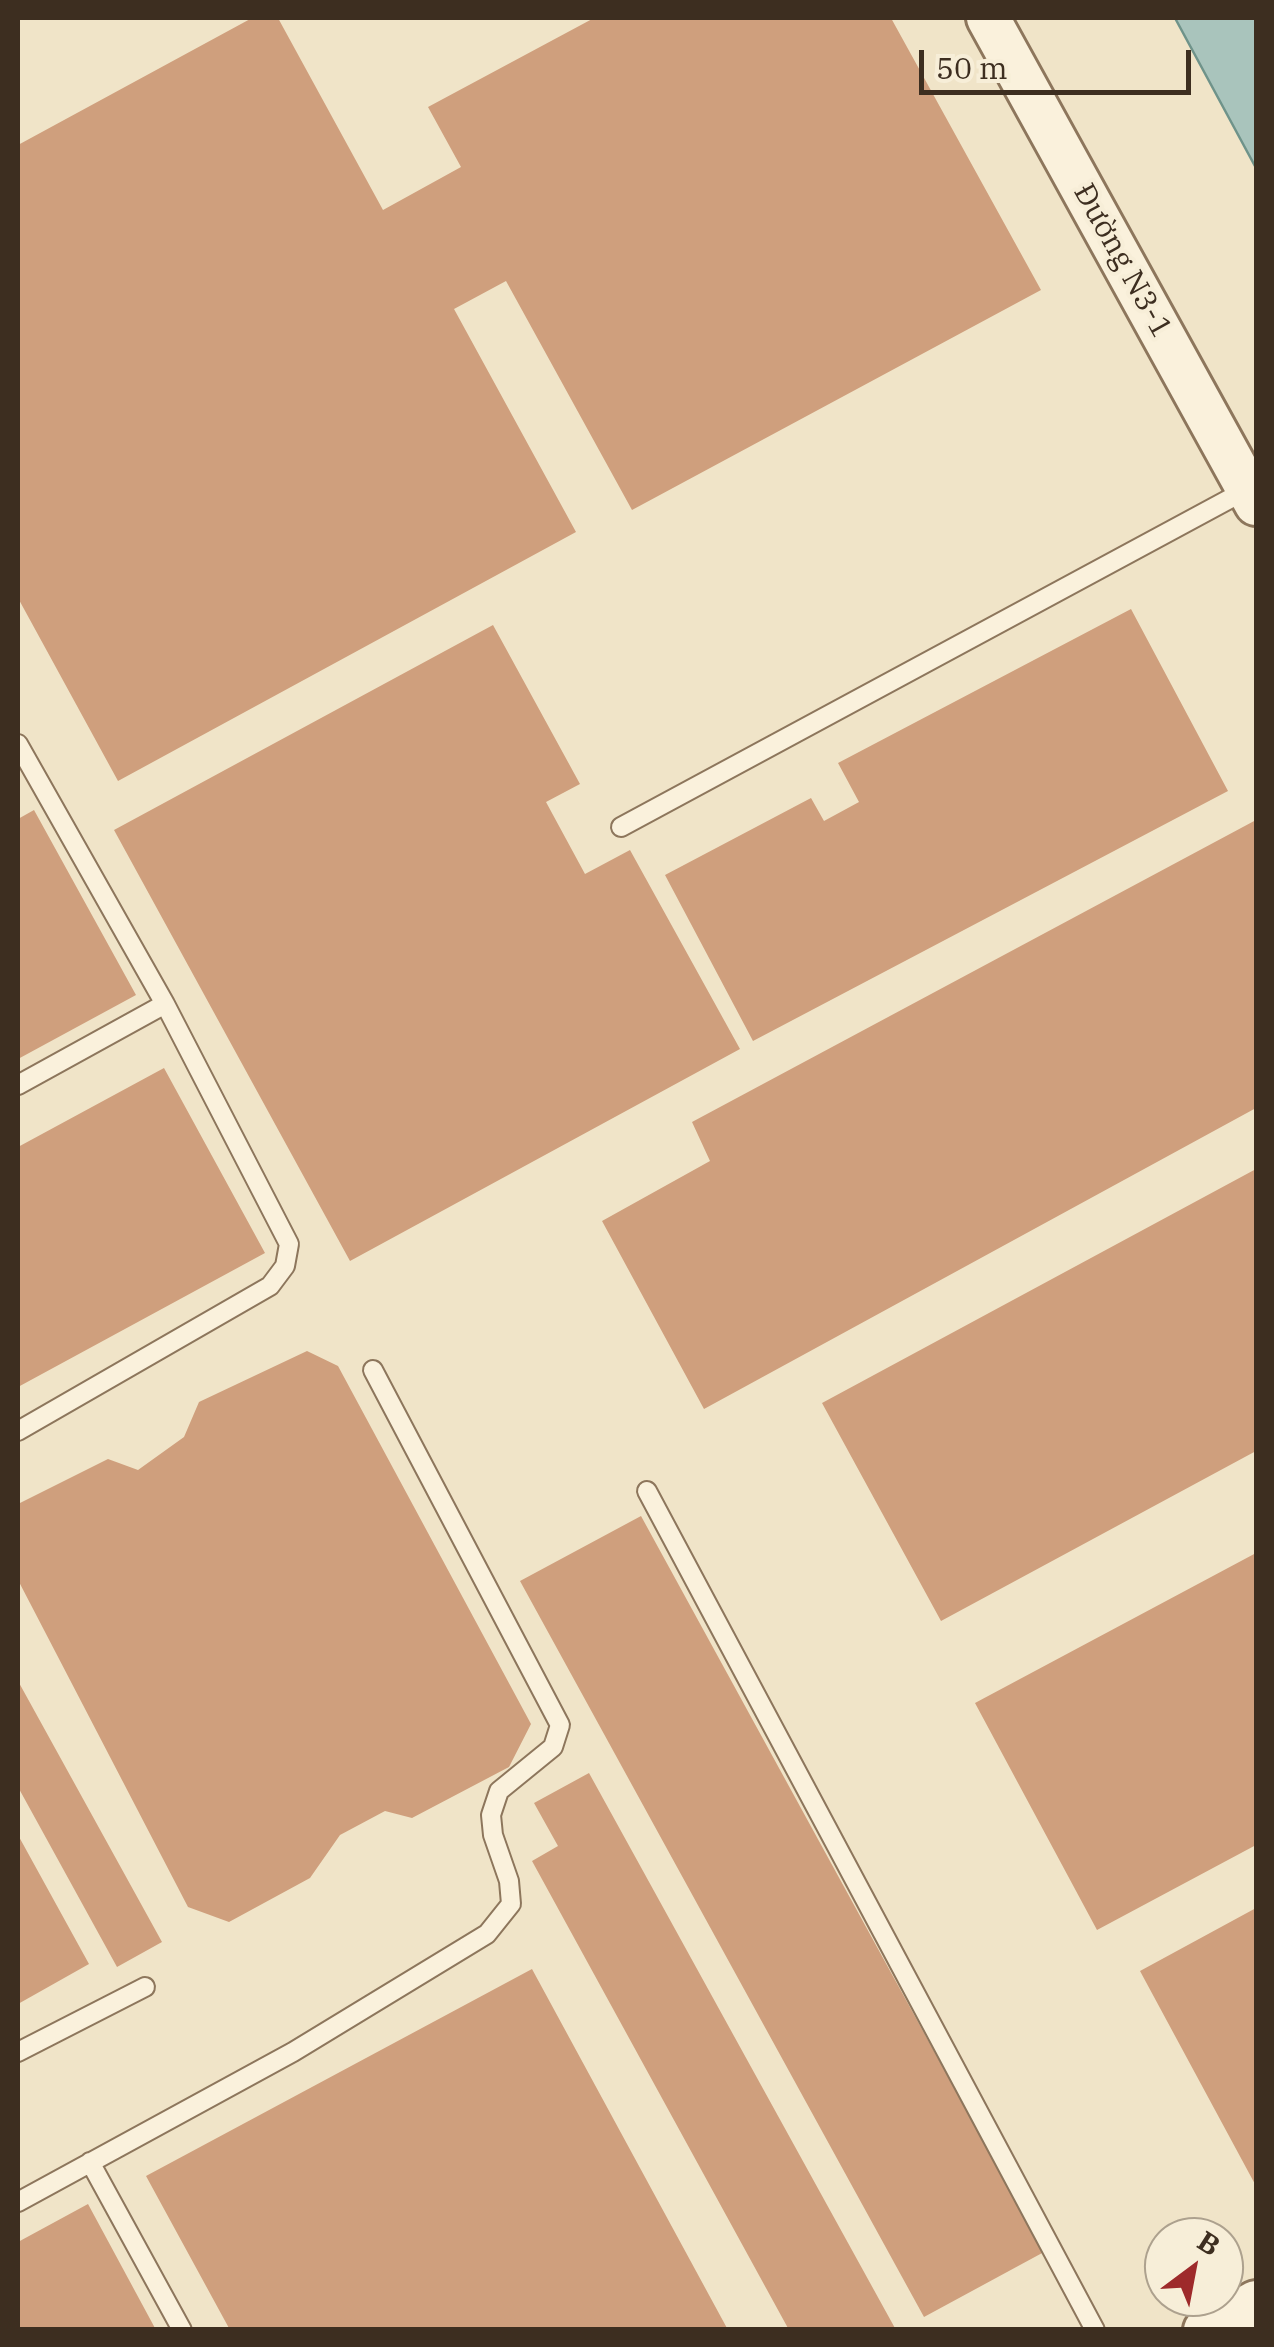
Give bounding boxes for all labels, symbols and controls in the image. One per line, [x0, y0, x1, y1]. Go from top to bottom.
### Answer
scale bar [924, 30, 1196, 92]
text: 50 m [936, 48, 1008, 87]
street label: Đường N3-1 [1065, 178, 1179, 344]
north arrow [1144, 2217, 1244, 2317]
text: B [1191, 2222, 1227, 2264]

